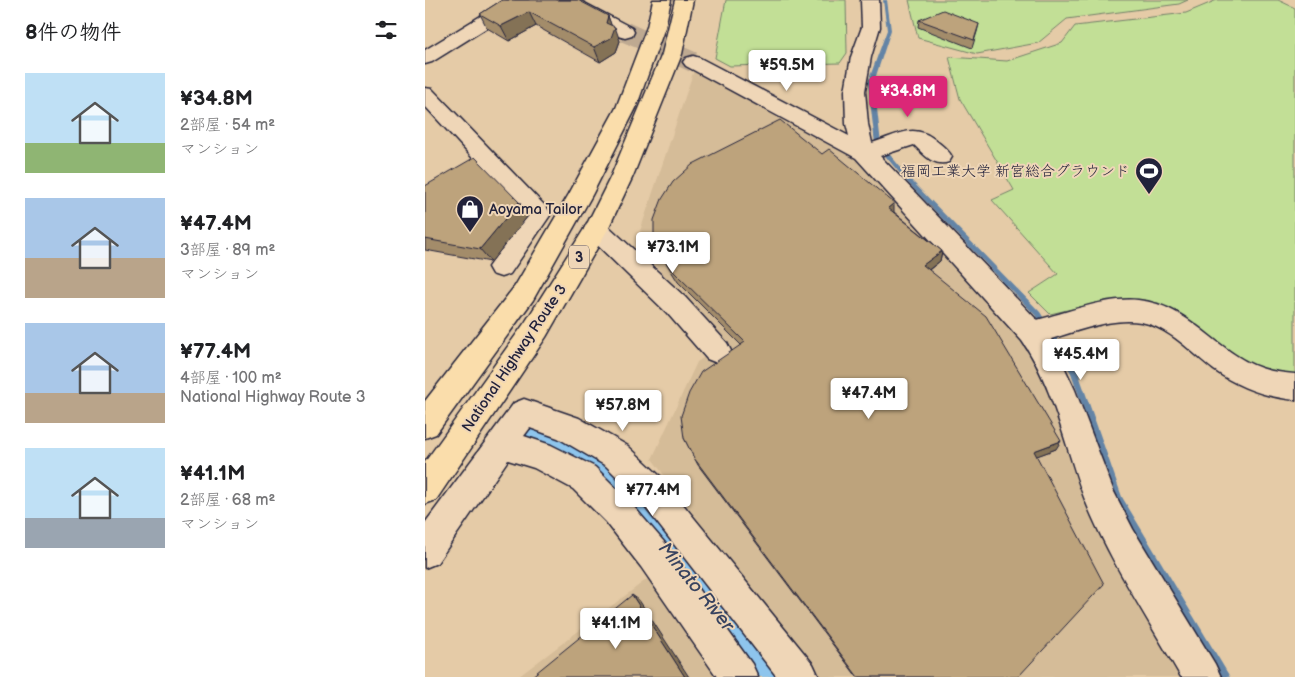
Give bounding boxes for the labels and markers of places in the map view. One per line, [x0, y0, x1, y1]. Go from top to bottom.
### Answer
pin: ¥59.5M [746, 49, 828, 92]
pin: ¥34.8M [867, 76, 949, 118]
sports icon: 福岡工業大学 新宮総合グラウンド [1134, 156, 1164, 195]
place label: 福岡工業大学 新宮総合グラウンド [901, 162, 1130, 181]
shop icon: Aoyama Tailor [455, 194, 485, 233]
place label: Aoyama Tailor [489, 200, 583, 219]
pin: ¥73.1M [632, 232, 714, 274]
pin: ¥45.4M [1040, 338, 1122, 381]
pin: ¥47.4M [828, 378, 910, 420]
pin: ¥57.8M [582, 390, 664, 432]
pin: ¥77.4M [612, 474, 694, 517]
pin: ¥41.1M [575, 608, 657, 650]

